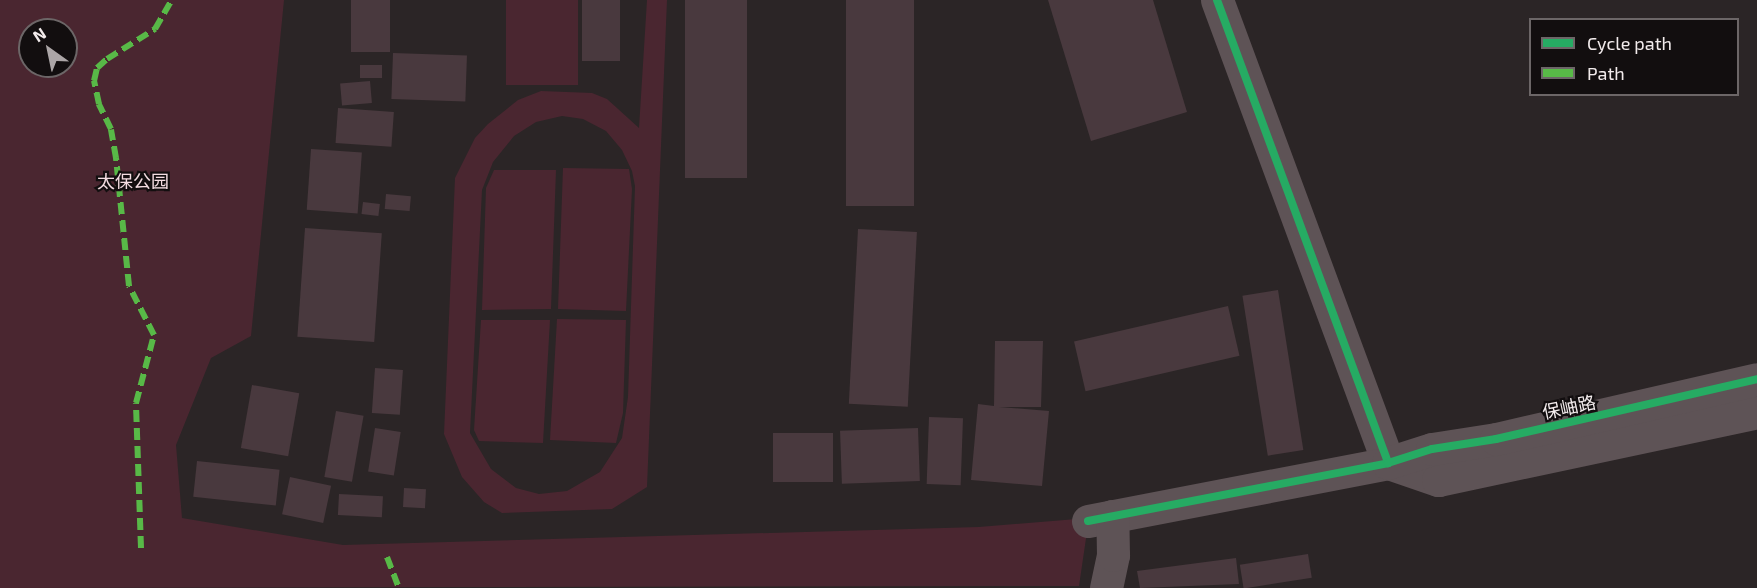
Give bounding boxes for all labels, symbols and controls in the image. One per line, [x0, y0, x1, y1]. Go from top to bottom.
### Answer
north arrow [18, 18, 78, 78]
legend [1529, 18, 1739, 96]
text: N [29, 23, 49, 45]
text: Cycle path [1587, 32, 1672, 54]
text: Path [1587, 62, 1625, 84]
park label: 太保公园 [97, 170, 169, 192]
street label: 保岫路 [1540, 391, 1598, 423]

